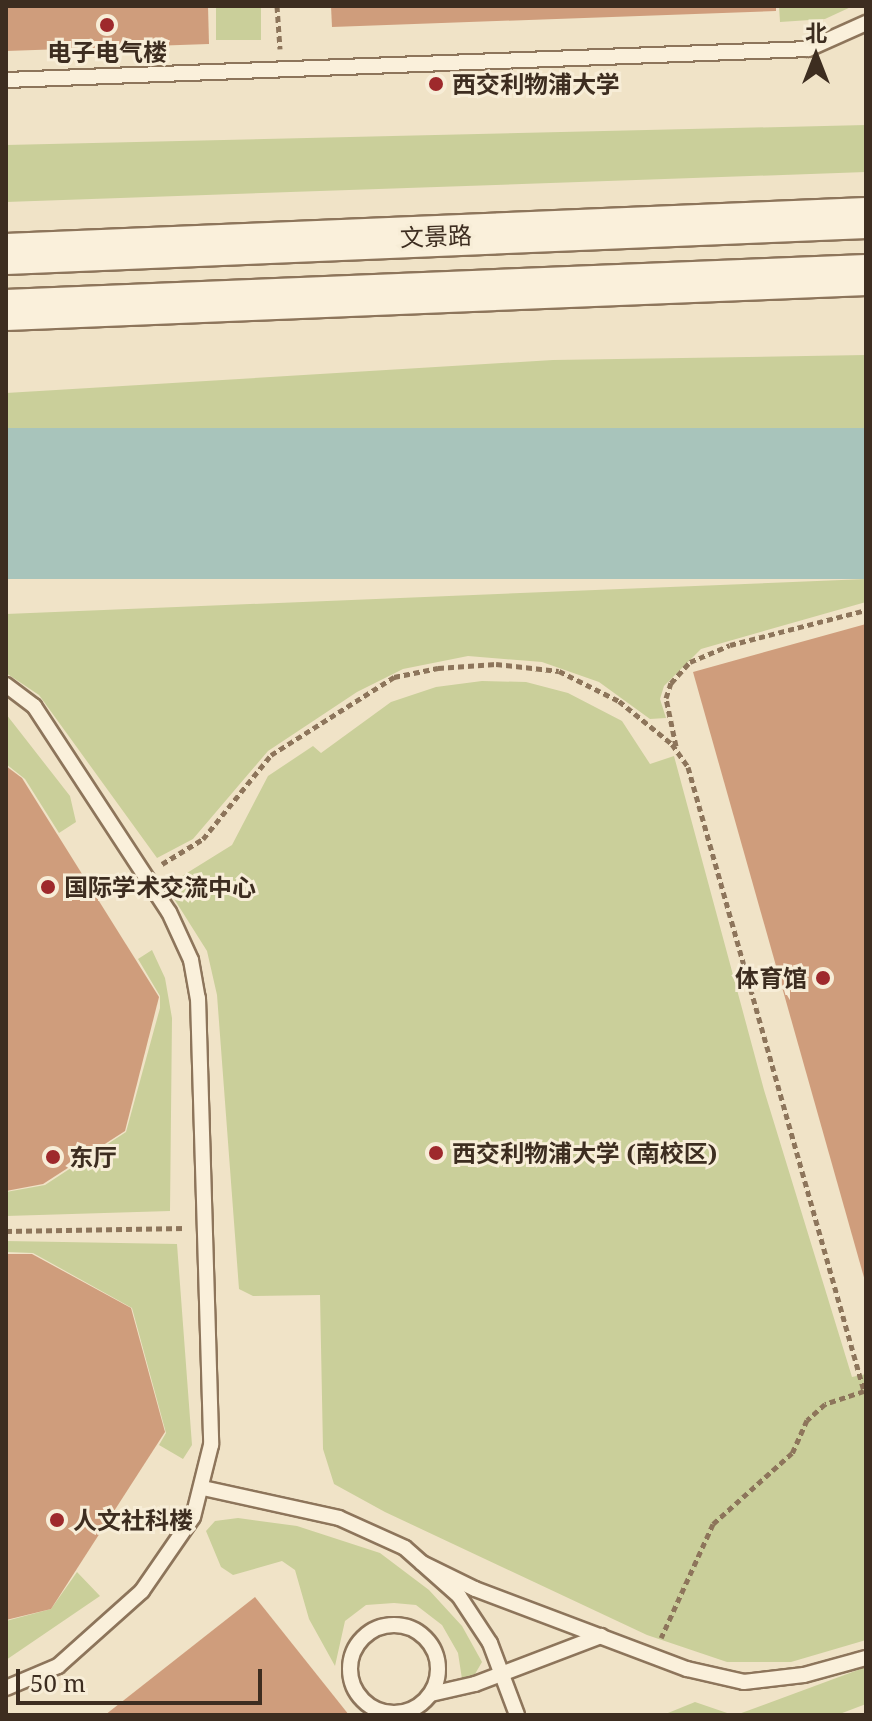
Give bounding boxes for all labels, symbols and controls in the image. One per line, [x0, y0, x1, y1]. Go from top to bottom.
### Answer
marker: 电子电气楼 [98, 16, 116, 34]
north arrow [776, 16, 856, 96]
text: 北 [805, 17, 827, 47]
place label: 电子电气楼 [47, 38, 167, 66]
place label: 西交利物浦大学 [452, 70, 620, 98]
marker: 西交利物浦大学 [427, 75, 445, 93]
street label: 文景路 [400, 220, 472, 252]
place label: 国际学术交流中心 [64, 873, 256, 901]
marker: 国际学术交流中心 [39, 878, 57, 896]
place label: 体育馆 [735, 964, 807, 992]
marker: 体育馆 [814, 969, 832, 987]
place label: 西交利物浦大学 (南校区) [452, 1139, 717, 1167]
place label: 东厅 [69, 1143, 117, 1171]
marker: 西交利物浦大学 (南校区) [427, 1144, 445, 1162]
marker: 东厅 [44, 1148, 62, 1166]
place label: 人文社科楼 [73, 1506, 193, 1534]
marker: 人文社科楼 [48, 1511, 66, 1529]
scale bar [20, 1653, 266, 1703]
text: 50 m [30, 1666, 86, 1699]

